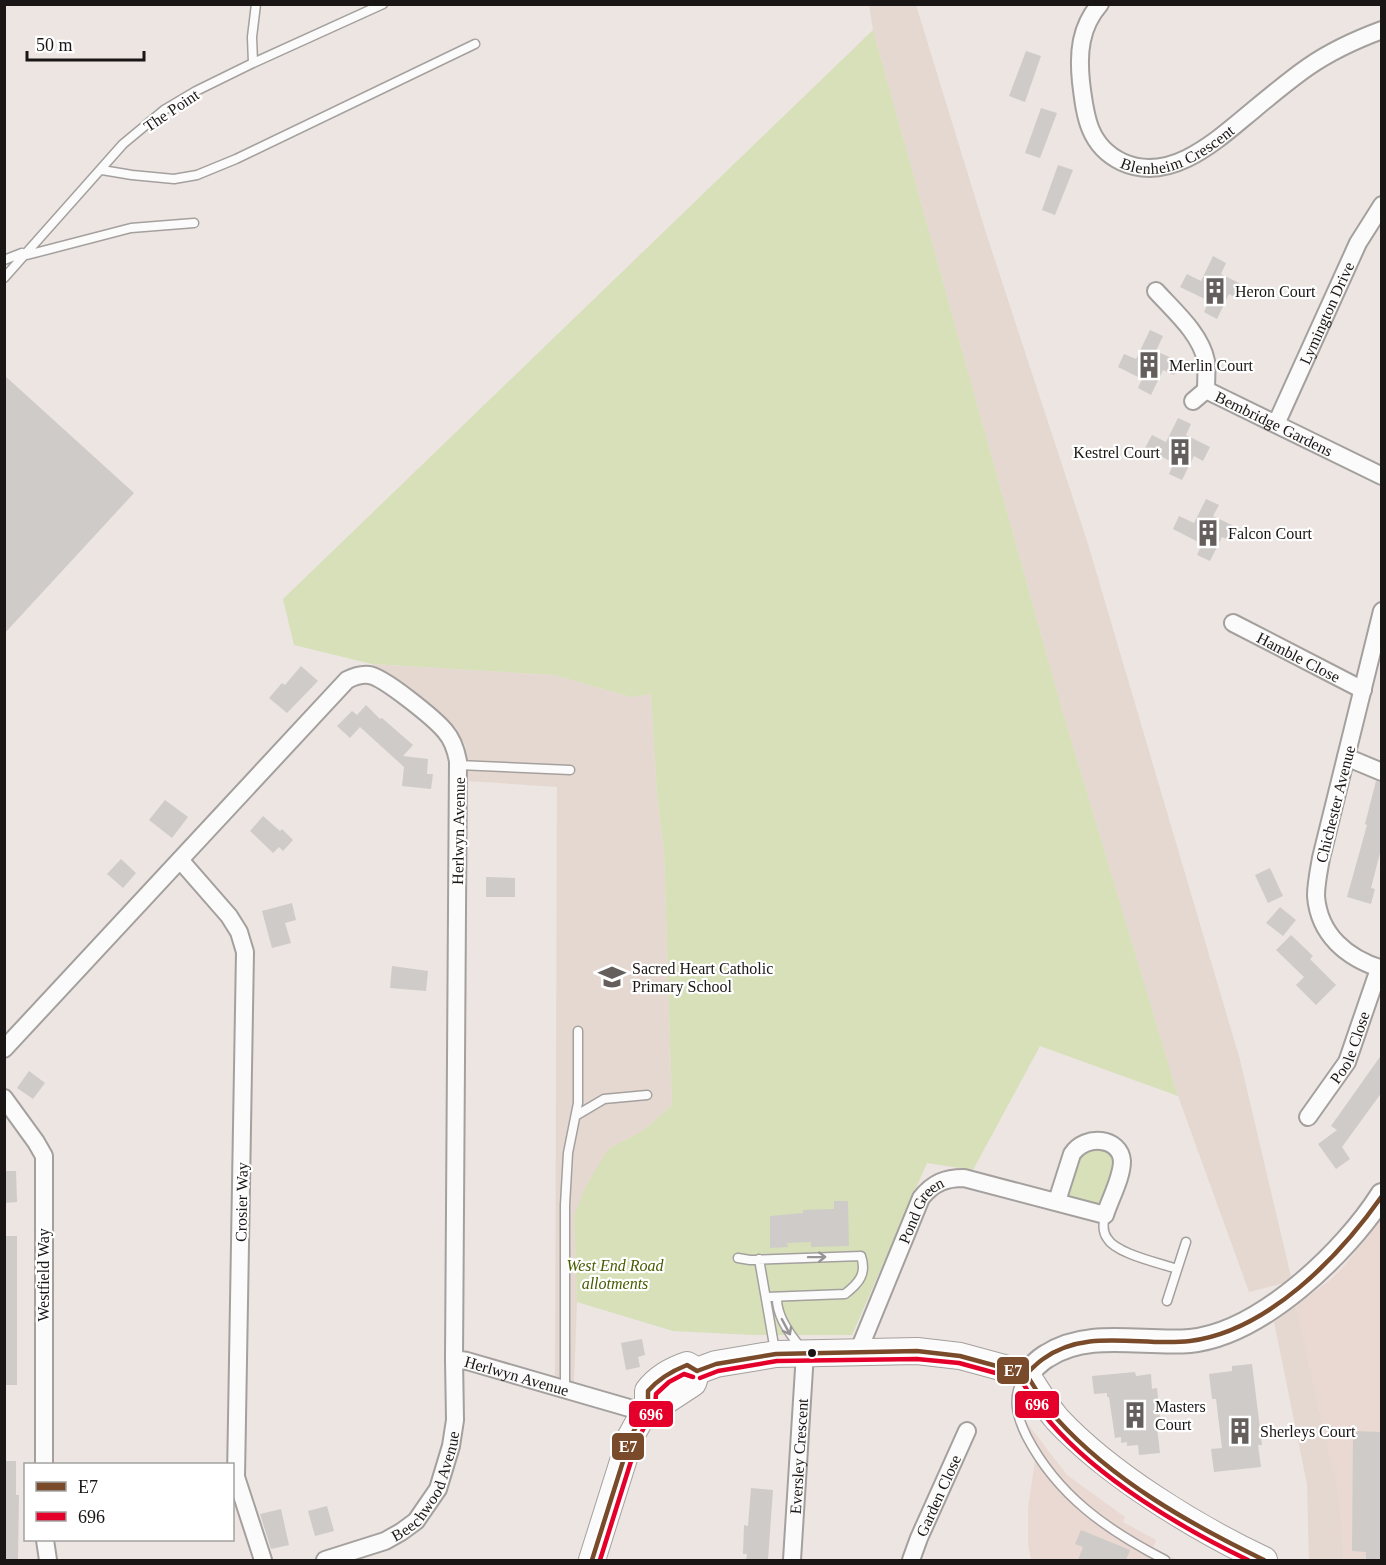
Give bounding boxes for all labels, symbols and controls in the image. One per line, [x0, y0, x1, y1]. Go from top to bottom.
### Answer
scale bar [27, 24, 144, 62]
text: 50 m [36, 35, 73, 55]
street label: The Point [141, 86, 202, 135]
street label: Blenheim Crescent [1118, 121, 1238, 177]
street label: Lymington Drive [1296, 259, 1357, 367]
building icon: Heron Court [1200, 276, 1230, 306]
place label: Heron Court [1235, 283, 1316, 300]
building icon: Merlin Court [1134, 350, 1164, 380]
place label: Merlin Court [1169, 357, 1254, 374]
street label: Bembridge Gardens [1212, 388, 1335, 460]
building icon: Kestrel Court [1165, 437, 1195, 467]
place label: Kestrel Court [1073, 444, 1161, 461]
building icon: Falcon Court [1193, 518, 1223, 548]
place label: Falcon Court [1228, 525, 1313, 542]
street label: Hamble Close [1254, 629, 1343, 686]
street label: Chichester Avenue [1313, 744, 1358, 864]
street label: Herlwyn Avenue [449, 777, 469, 885]
place label: Sacred Heart Catholic Primary School [632, 960, 773, 996]
school or university icon: Sacred Heart Catholic Primary School [597, 962, 627, 992]
street label: Poole Close [1327, 1009, 1373, 1087]
street label: Crosier Way [232, 1162, 252, 1242]
street label: Pond Green [895, 1174, 946, 1246]
street label: Westfield Way [35, 1228, 53, 1322]
one-way arrow [807, 1251, 827, 1263]
park label: West End Road allotments [566, 1257, 665, 1292]
one-way arrow [781, 1318, 793, 1336]
unlabelled marker [806, 1347, 818, 1359]
street label: Herlwyn Avenue [463, 1353, 571, 1399]
line badge: E7 [996, 1356, 1030, 1385]
text: E7 [1004, 1362, 1022, 1379]
line badge: 696 [1014, 1390, 1060, 1419]
text: 696 [1025, 1396, 1049, 1413]
street label: Eversley Crescent [787, 1397, 811, 1515]
place label: Masters Court [1155, 1398, 1206, 1433]
line badge: 696 [628, 1400, 674, 1428]
building icon: Masters Court [1120, 1400, 1150, 1430]
text: 696 [639, 1406, 663, 1423]
building icon: Sherleys Court [1225, 1416, 1255, 1446]
place label: Sherleys Court [1260, 1423, 1356, 1441]
street label: Beechwood Avenue [388, 1430, 462, 1545]
line badge: E7 [611, 1432, 645, 1461]
text: E7 [619, 1438, 637, 1455]
street label: Garden Close [913, 1452, 964, 1539]
legend [24, 1463, 234, 1541]
text: E7 [78, 1477, 98, 1497]
text: 696 [78, 1507, 105, 1527]

